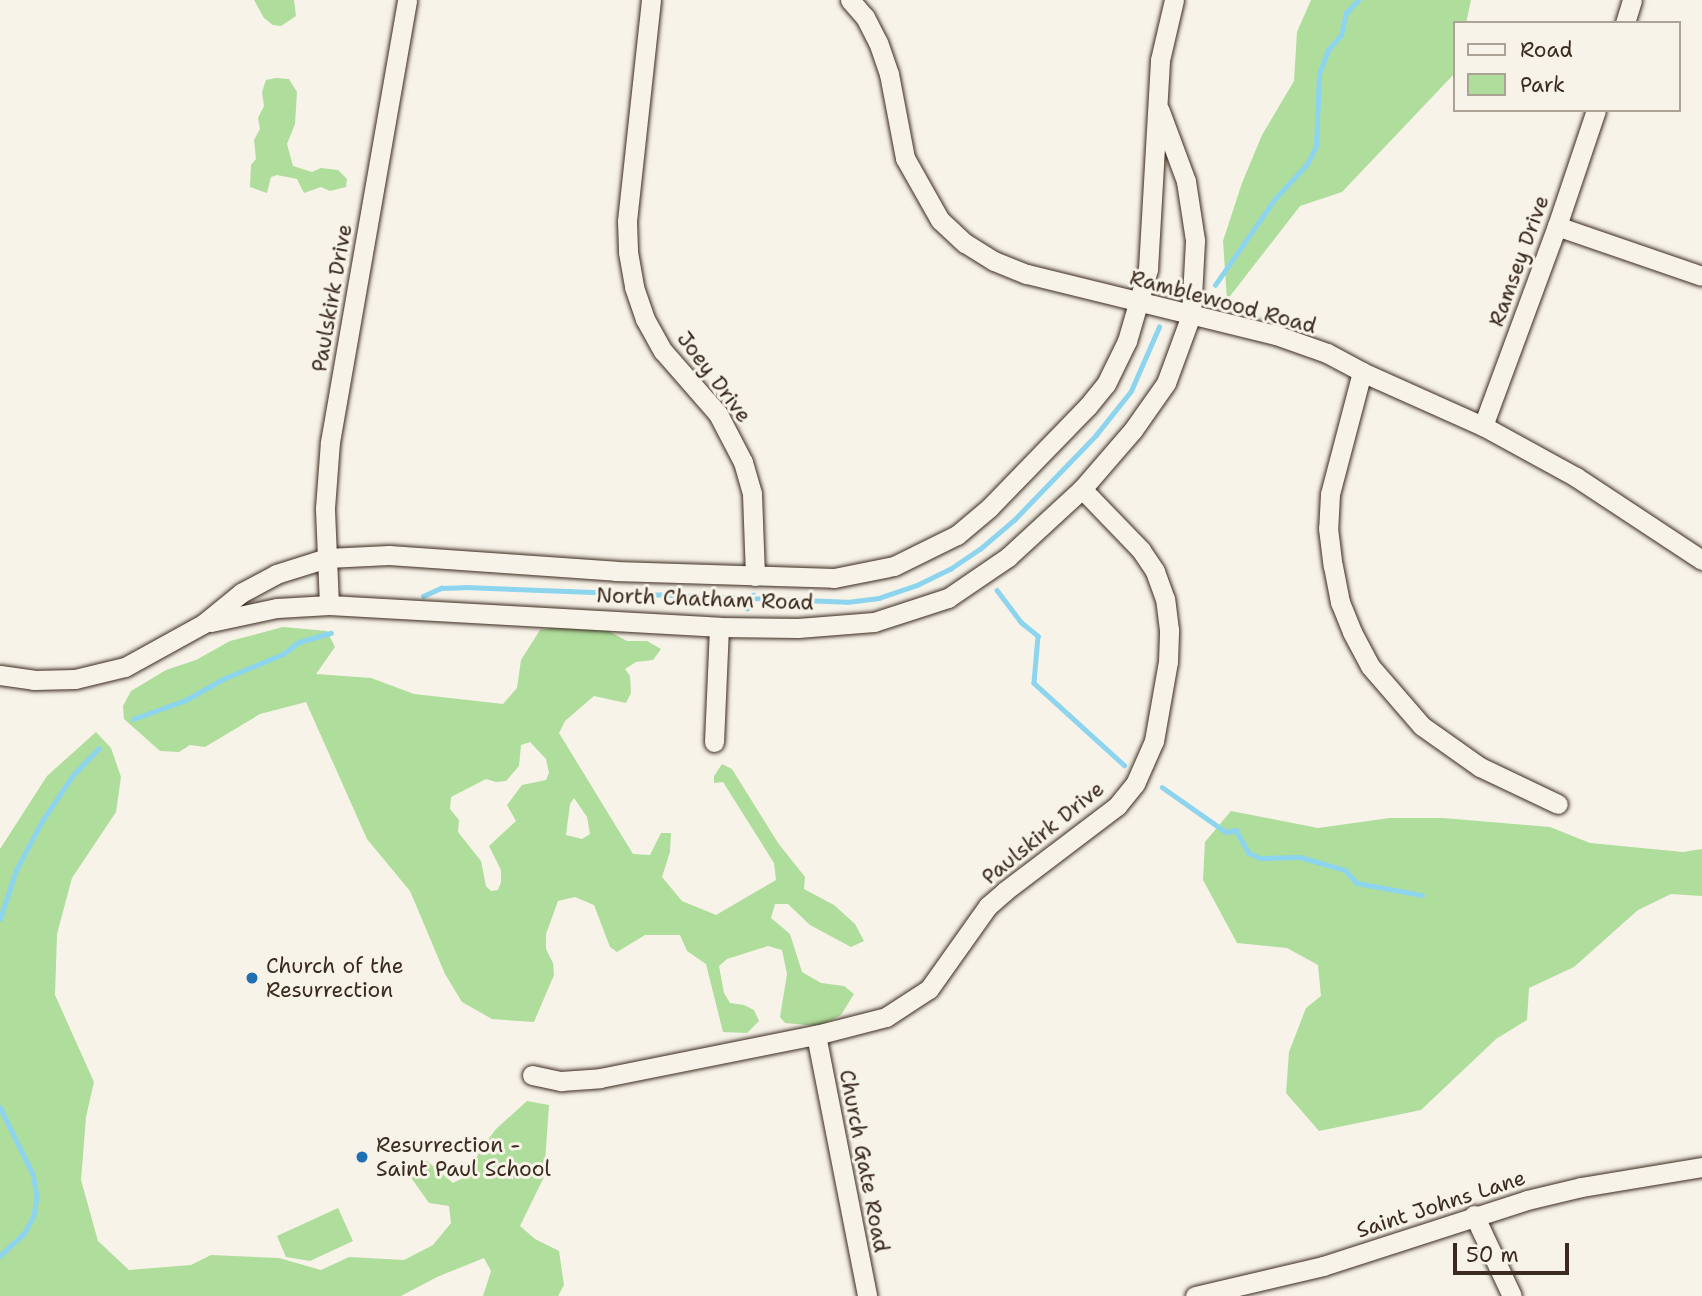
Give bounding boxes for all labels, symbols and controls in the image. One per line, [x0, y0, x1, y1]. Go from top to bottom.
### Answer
legend [1454, 21, 1681, 112]
text: Road [1520, 36, 1573, 64]
text: Park [1520, 71, 1565, 99]
street label: Ramsey Drive [1484, 192, 1554, 330]
street label: Paulskirk Drive [307, 222, 357, 374]
street label: Ramblewood Road [1127, 265, 1319, 339]
street label: Joey Drive [672, 326, 756, 428]
street label: North Chatham Road [596, 583, 814, 615]
street label: Paulskirk Drive [977, 776, 1109, 890]
place label: Church of the Resurrection [266, 953, 404, 1003]
marker: Church of the Resurrection [244, 970, 260, 986]
street label: Church Gate Road [834, 1068, 894, 1254]
place label: Resurrection - Saint Paul School [376, 1132, 551, 1182]
marker: Resurrection - Saint Paul School [354, 1149, 370, 1165]
street label: Saint Johns Lane [1353, 1165, 1529, 1243]
scale bar [1457, 1230, 1572, 1274]
text: 50 m [1466, 1241, 1519, 1269]

